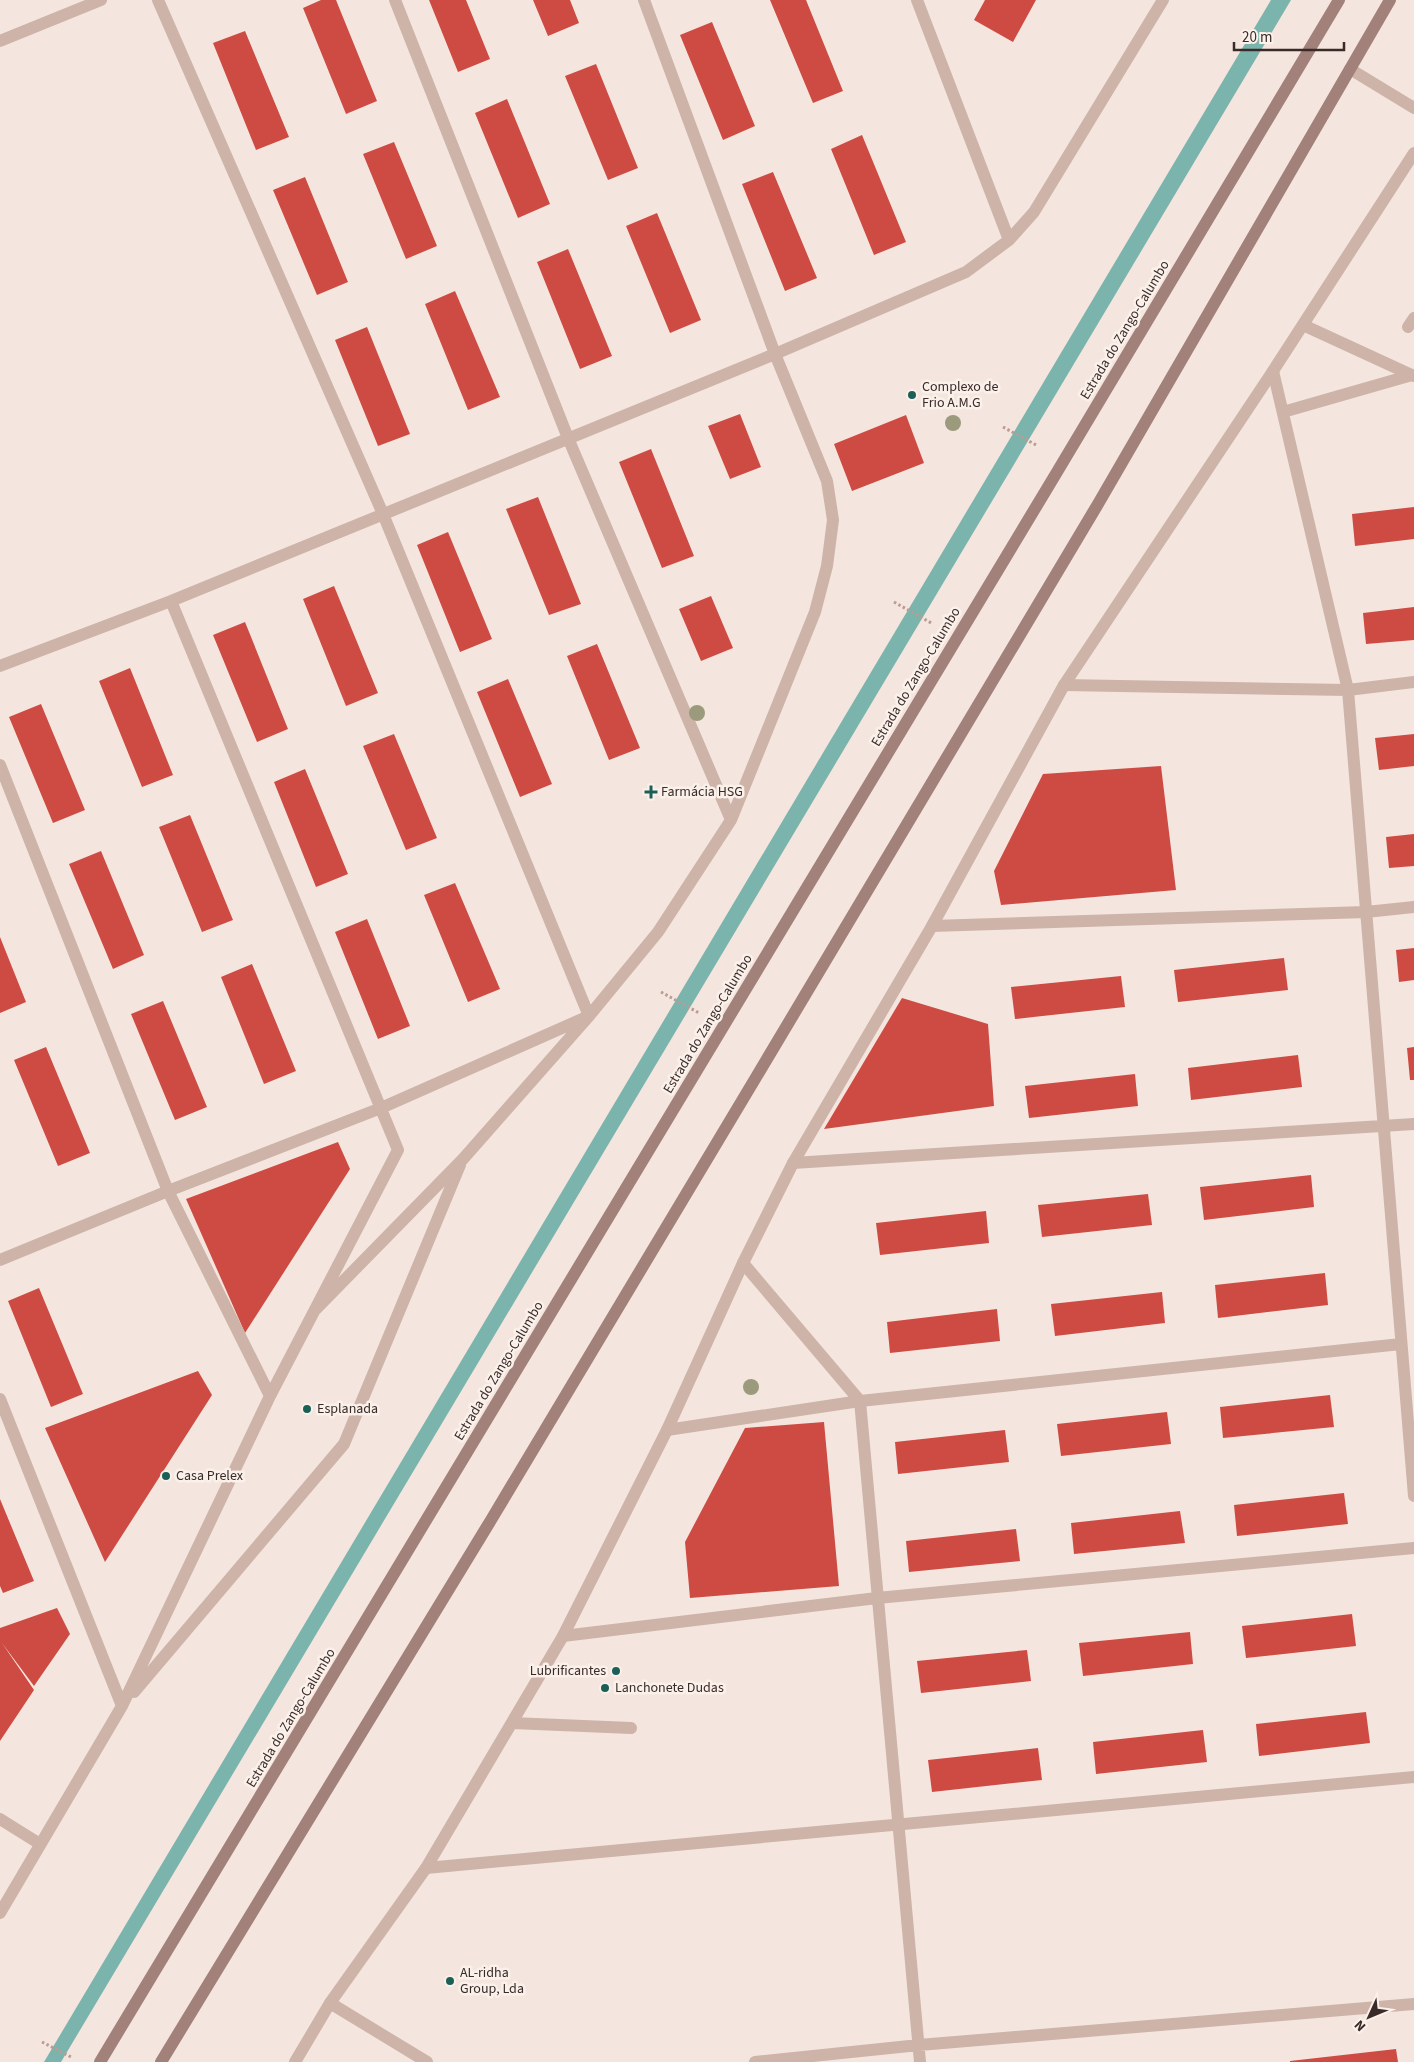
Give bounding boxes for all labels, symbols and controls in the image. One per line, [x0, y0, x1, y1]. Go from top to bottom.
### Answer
scale bar [1234, 20, 1344, 52]
text: 20 m [1242, 27, 1272, 48]
street label: Estrada do Zango-Calumbo [1075, 257, 1175, 403]
place label: Complexo de Frio A.M.G [922, 377, 999, 413]
marker: Complexo de Frio A.M.G [906, 389, 918, 401]
street label: Estrada do Zango-Calumbo [866, 604, 966, 750]
place label: Farmácia HSG [661, 782, 743, 802]
marker: Farmácia HSG [645, 786, 657, 798]
street label: Estrada do Zango-Calumbo [658, 951, 758, 1097]
street label: Estrada do Zango-Calumbo [449, 1298, 549, 1444]
place label: Esplanada [317, 1399, 378, 1419]
marker: Esplanada [301, 1403, 313, 1415]
place label: Casa Prelex [176, 1466, 244, 1486]
marker: Casa Prelex [160, 1470, 172, 1482]
street label: Estrada do Zango-Calumbo [241, 1645, 341, 1791]
place label: Lubrificantes [530, 1661, 606, 1681]
marker: Lubrificantes [610, 1665, 622, 1677]
place label: Lanchonete Dudas [615, 1678, 724, 1698]
marker: Lanchonete Dudas [599, 1682, 611, 1694]
place label: AL-ridha Group, Lda [460, 1963, 524, 1999]
marker: AL-ridha Group, Lda [444, 1975, 456, 1987]
north arrow [1344, 1992, 1394, 2042]
text: N [1350, 2015, 1371, 2036]

